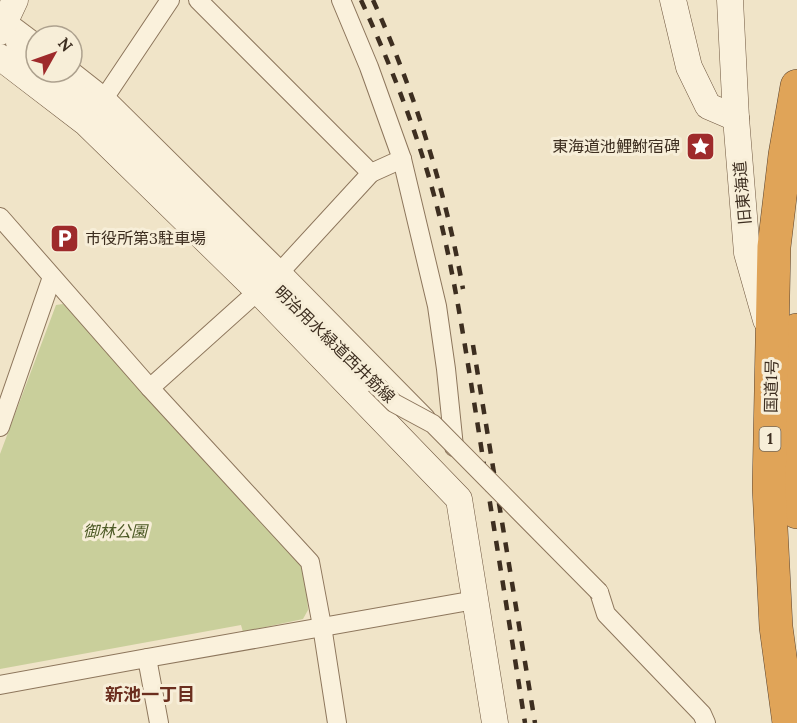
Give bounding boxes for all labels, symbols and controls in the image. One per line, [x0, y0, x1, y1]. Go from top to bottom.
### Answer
north arrow [24, 24, 84, 84]
text: N [54, 33, 77, 56]
place icon: 東海道池鯉鮒宿碑 [685, 130, 717, 162]
place label: 東海道池鯉鮒宿碑 [552, 136, 680, 156]
street label: 旧東海道 [729, 160, 755, 226]
parking icon: 市役所第3駐車場 [48, 222, 80, 254]
place label: 市役所第3駐車場 [85, 228, 206, 248]
street label: 明治用水緑道西井筋線 [271, 281, 399, 407]
street label: 国道1号 [761, 359, 781, 413]
road number: 1 [760, 427, 780, 451]
park label: 御林公園 [83, 521, 149, 541]
district label: 新池一丁目 [105, 683, 195, 706]

